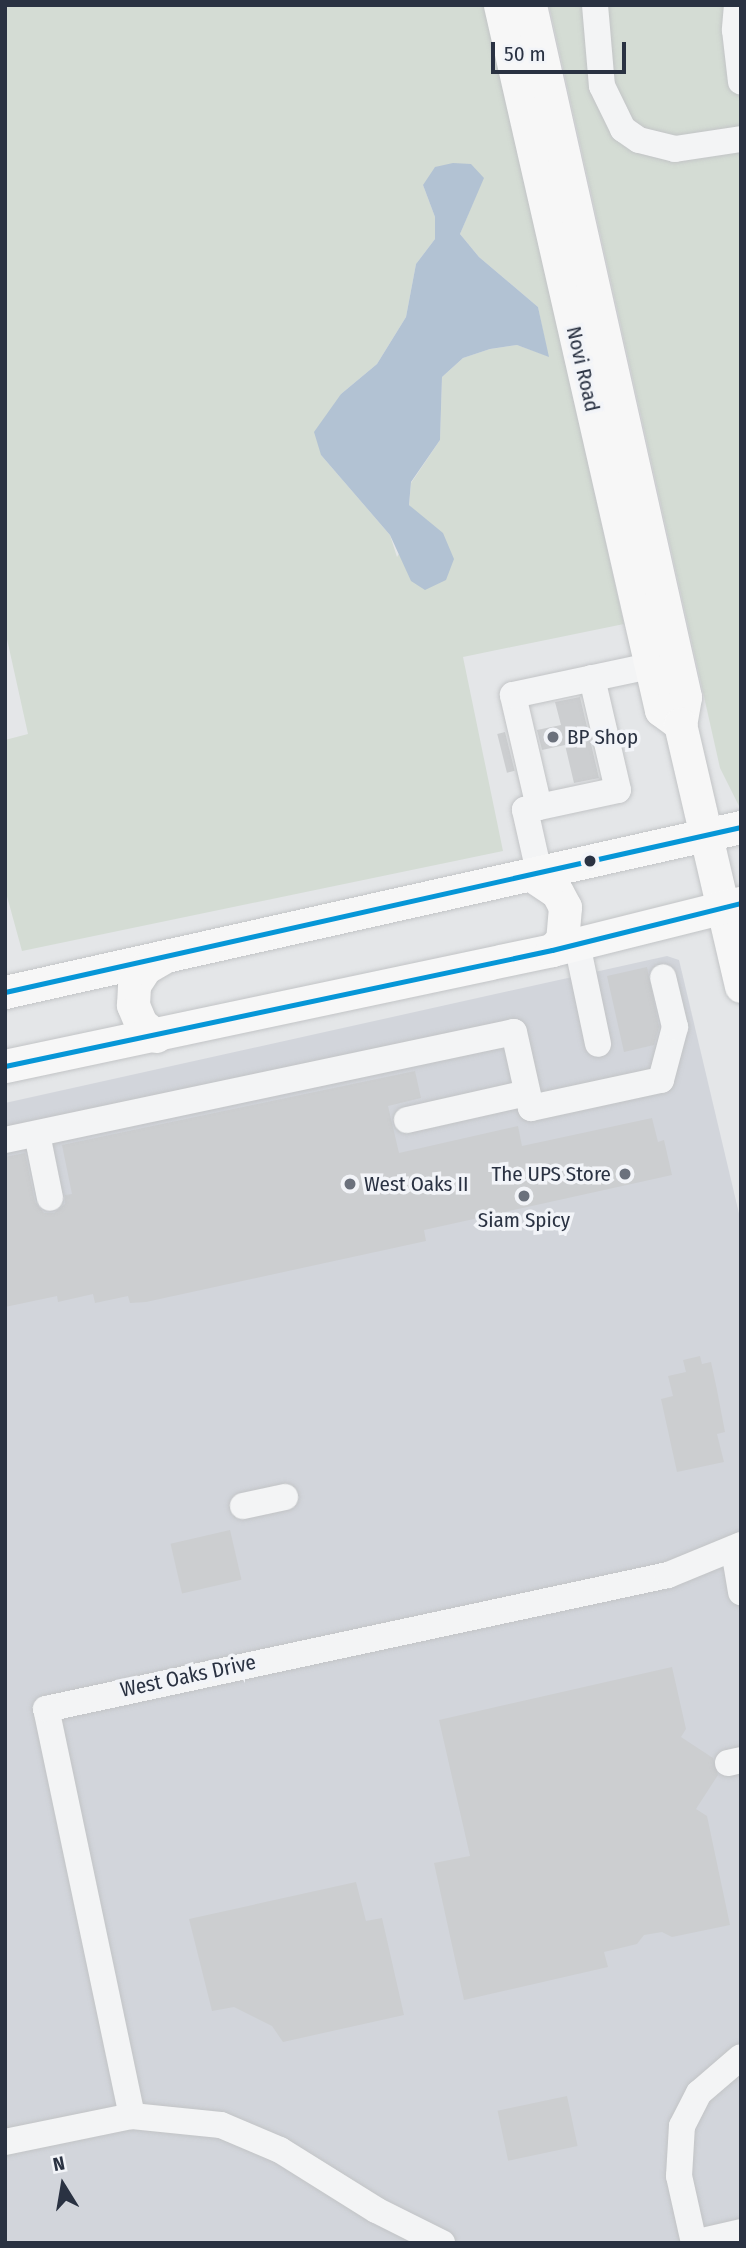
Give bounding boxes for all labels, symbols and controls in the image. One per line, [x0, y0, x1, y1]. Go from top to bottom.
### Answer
scale bar [494, 28, 629, 72]
text: 50 m [504, 41, 546, 67]
street label: Novi Road [561, 324, 605, 414]
place label: BP Shop [567, 724, 638, 750]
marker: BP Shop [545, 729, 561, 745]
unlabelled marker [583, 854, 597, 868]
place label: The UPS Store [491, 1161, 611, 1187]
marker: The UPS Store [617, 1166, 633, 1182]
place label: West Oaks II [364, 1171, 469, 1197]
marker: West Oaks II [342, 1176, 358, 1192]
marker: Siam Spicy [516, 1188, 532, 1204]
place label: Siam Spicy [478, 1207, 570, 1233]
street label: West Oaks Drive [118, 1649, 258, 1703]
north arrow [28, 2150, 98, 2220]
text: N [51, 2152, 67, 2176]

